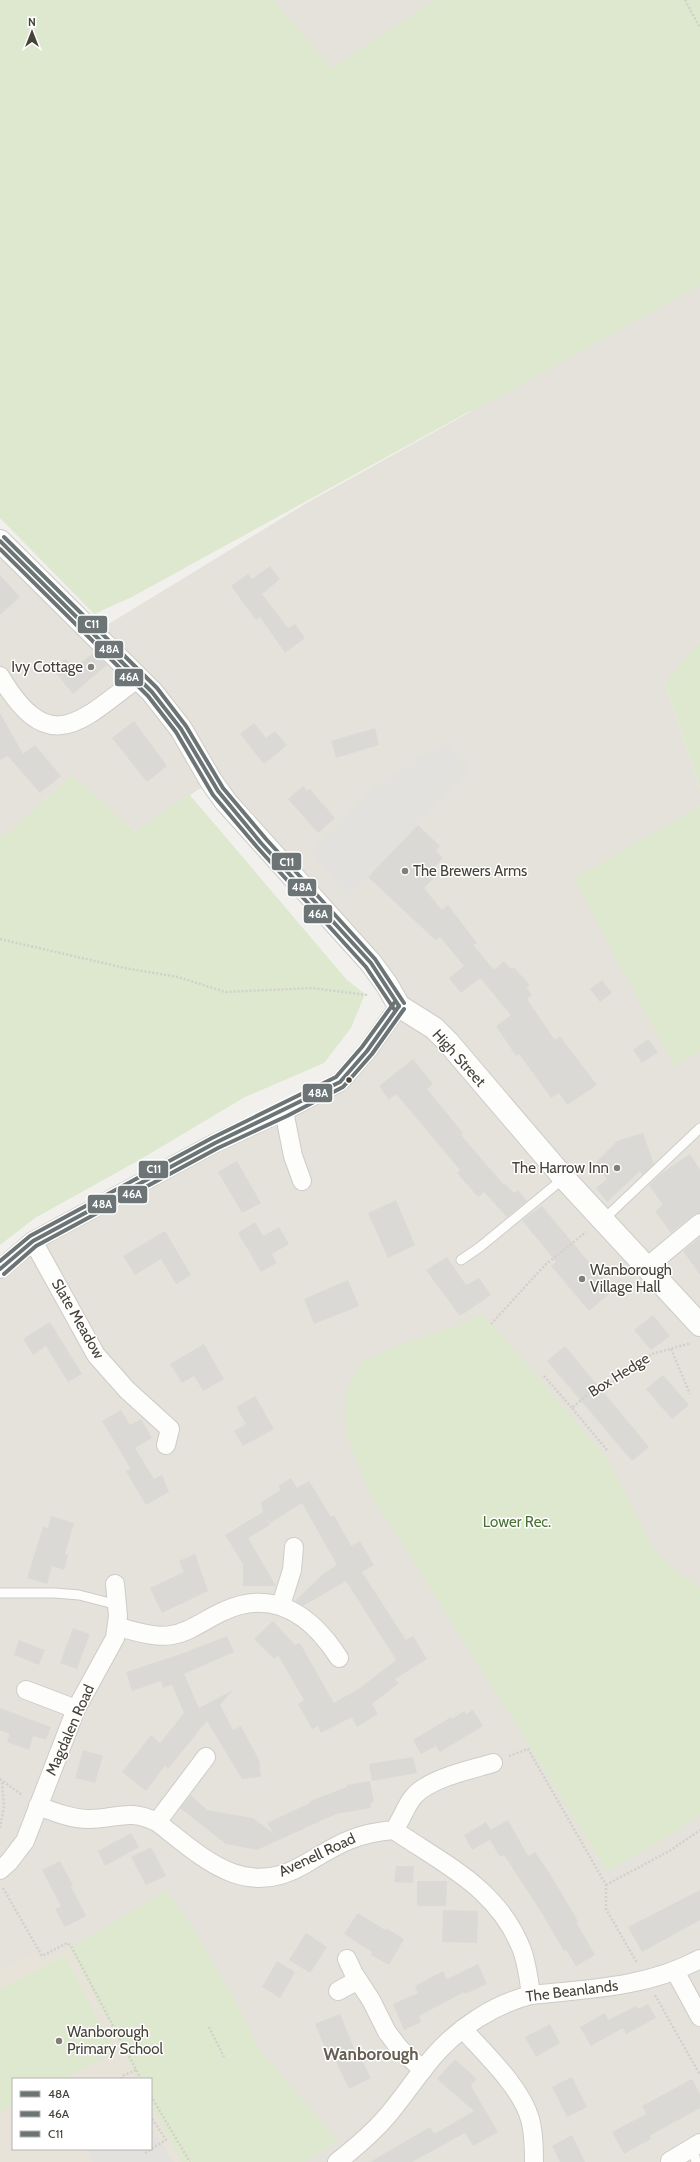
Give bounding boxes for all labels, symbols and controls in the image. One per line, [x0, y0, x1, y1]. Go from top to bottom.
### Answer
north arrow [12, 12, 52, 52]
text: N [28, 15, 36, 29]
line badge: C11 [77, 615, 108, 634]
text: C11 [85, 617, 99, 631]
line badge: 48A [94, 640, 124, 659]
text: 48A [99, 642, 119, 656]
place label: Ivy Cottage [11, 658, 83, 676]
marker: Ivy Cottage [86, 662, 96, 672]
line badge: 46A [114, 668, 144, 687]
text: 46A [119, 670, 139, 684]
line badge: C11 [271, 852, 302, 871]
text: C11 [280, 855, 294, 869]
place label: The Brewers Arms [413, 862, 527, 880]
marker: The Brewers Arms [400, 866, 410, 876]
line badge: 48A [287, 878, 317, 897]
text: 48A [292, 880, 312, 894]
line badge: 46A [303, 904, 333, 924]
text: 46A [308, 907, 328, 921]
street label: High Street [429, 1026, 489, 1090]
unlabelled marker [344, 1075, 354, 1085]
line badge: 48A [302, 1083, 333, 1103]
text: 48A [308, 1086, 328, 1100]
place label: The Harrow Inn [512, 1159, 609, 1177]
line badge: C11 [138, 1160, 169, 1179]
text: C11 [147, 1162, 161, 1176]
marker: The Harrow Inn [612, 1163, 622, 1173]
line badge: 46A [117, 1185, 148, 1204]
text: 46A [122, 1187, 142, 1201]
line badge: 48A [87, 1194, 117, 1214]
text: 48A [92, 1197, 112, 1211]
place label: Wanborough Village Hall [590, 1261, 672, 1296]
marker: Wanborough Village Hall [577, 1274, 587, 1284]
street label: Slate Meadow [48, 1276, 108, 1362]
street label: Box Hedge [585, 1349, 653, 1401]
park label: Lower Rec. [483, 1513, 551, 1531]
street label: Magdalen Road [42, 1682, 98, 1778]
street label: Avenell Road [276, 1829, 358, 1881]
street label: The Beanlands [525, 1976, 619, 2006]
place label: Wanborough Primary School [67, 2023, 164, 2058]
marker: Wanborough Primary School [54, 2036, 64, 2046]
district label: Wanborough [323, 2044, 419, 2064]
legend [12, 2078, 152, 2150]
text: 48A [48, 2086, 70, 2101]
text: 46A [48, 2106, 70, 2121]
text: C11 [48, 2126, 63, 2141]

